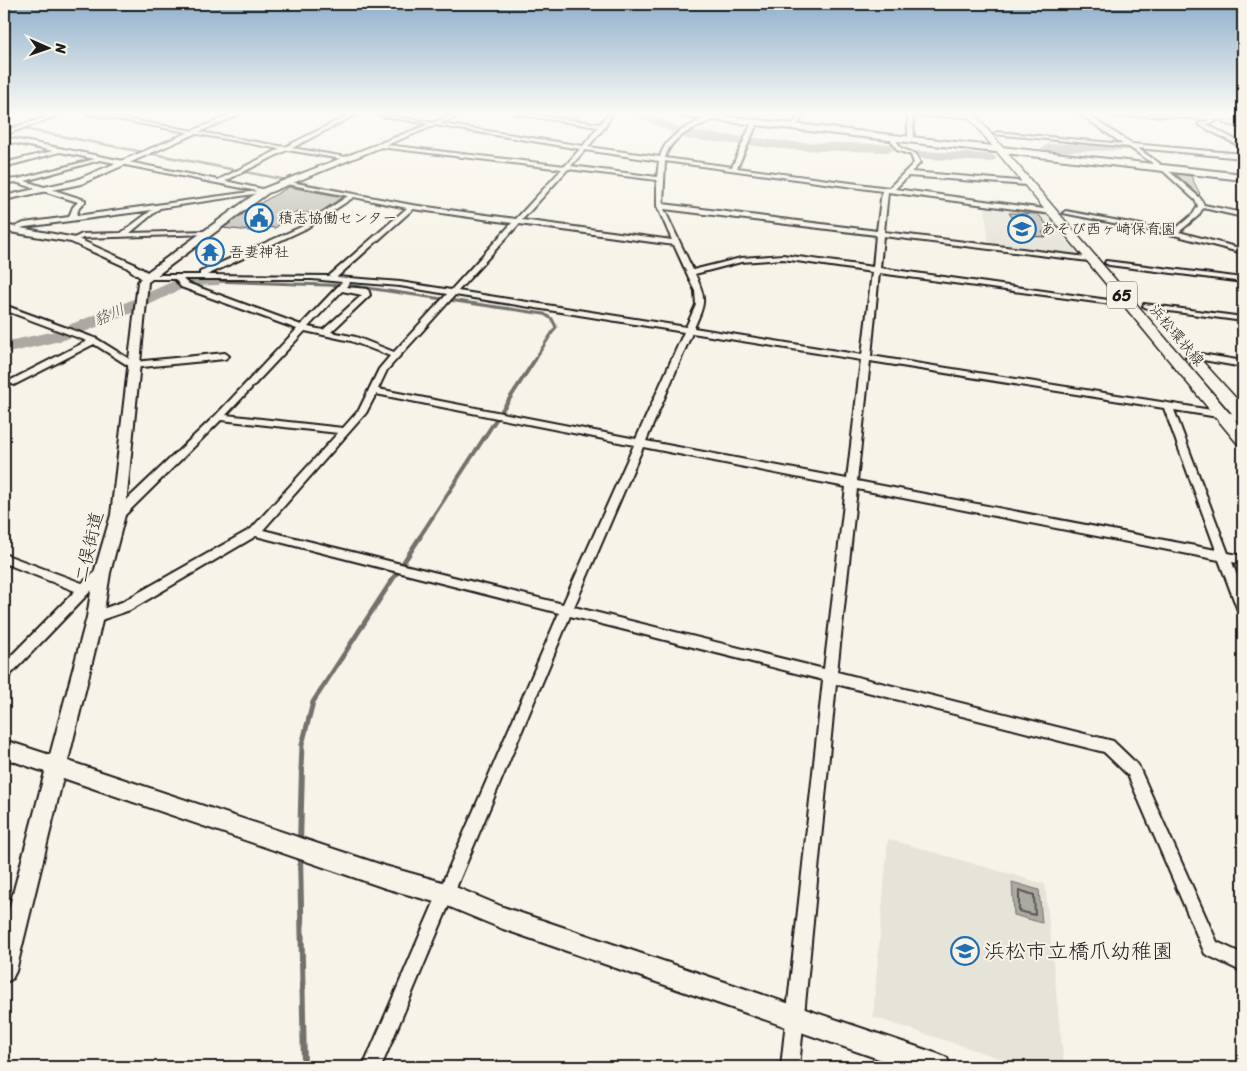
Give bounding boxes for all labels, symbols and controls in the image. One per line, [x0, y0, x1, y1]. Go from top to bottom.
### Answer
north arrow [22, 22, 72, 72]
text: N [48, 42, 73, 54]
public building icon: 積志協働センター [244, 203, 274, 233]
place label: 積志協働センター [278, 205, 397, 231]
school or university icon: あそび西ヶ崎保育園 [1007, 214, 1037, 244]
place label: あそび西ヶ崎保育園 [1041, 216, 1176, 242]
temple icon: 吾妻神社 [195, 237, 225, 267]
place label: 吾妻神社 [229, 239, 289, 265]
road number: 65 [1107, 282, 1137, 308]
water label: 貉川 [89, 295, 130, 334]
street label: 浜松環状線 [1143, 298, 1211, 372]
street label: 二俣街道 [65, 508, 113, 586]
place label: 浜松市立橋爪幼稚園 [984, 932, 1173, 970]
school or university icon: 浜松市立橋爪幼稚園 [950, 936, 980, 966]

